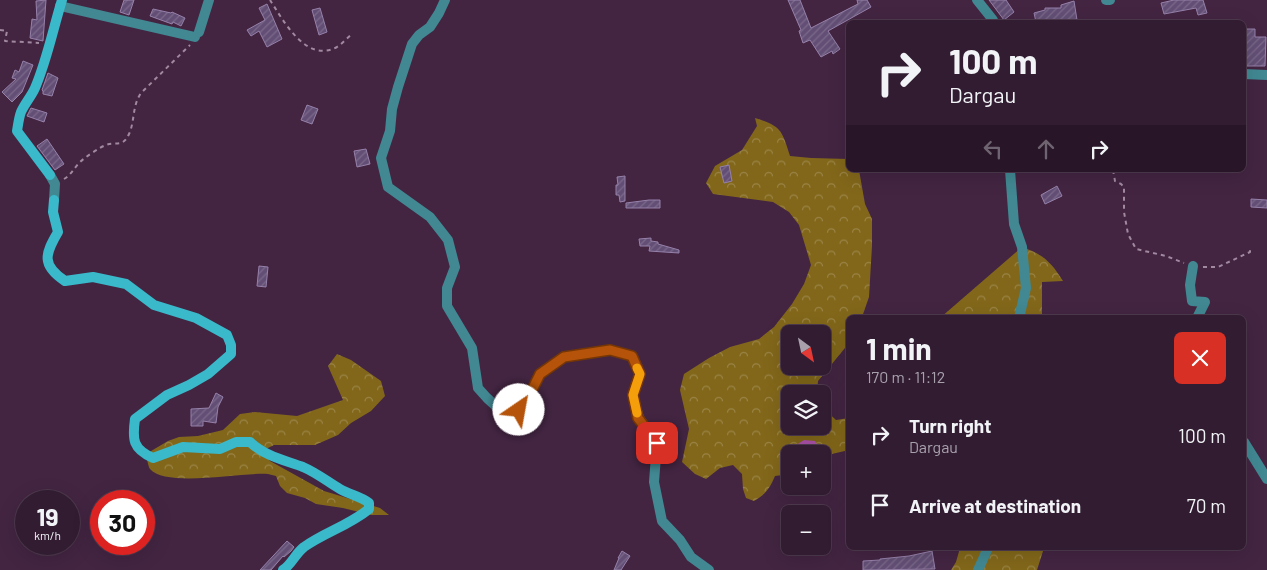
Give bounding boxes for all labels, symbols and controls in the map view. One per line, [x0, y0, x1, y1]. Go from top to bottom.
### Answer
text: 100 m [949, 39, 1038, 81]
icon: right [866, 40, 931, 105]
text: Dargau [949, 81, 1016, 107]
icon: left [979, 135, 1007, 163]
icon: ahead [1032, 135, 1060, 163]
icon: right [1085, 135, 1113, 163]
north arrow [781, 325, 831, 375]
map controls [781, 325, 831, 555]
text: 1 min [866, 330, 932, 366]
button: close [1174, 332, 1226, 384]
text: 170 m · 11:12 [866, 367, 945, 386]
position arrow [492, 383, 544, 435]
button: layers [781, 385, 831, 435]
text: Turn right [909, 414, 991, 437]
icon: right [866, 421, 894, 449]
pin [636, 422, 678, 464]
text: 100 m [1178, 424, 1226, 447]
icon: arrive [643, 429, 671, 457]
text: Dargau [909, 437, 958, 456]
button: + [781, 445, 831, 495]
speed limit sign: 30 [90, 490, 155, 555]
icon: arrive [866, 491, 894, 519]
text: Arrive at destination [909, 494, 1081, 517]
text: 70 m [1187, 494, 1226, 517]
text: 19 [36, 501, 59, 531]
button: − [781, 505, 831, 555]
text: km/h [34, 528, 61, 542]

